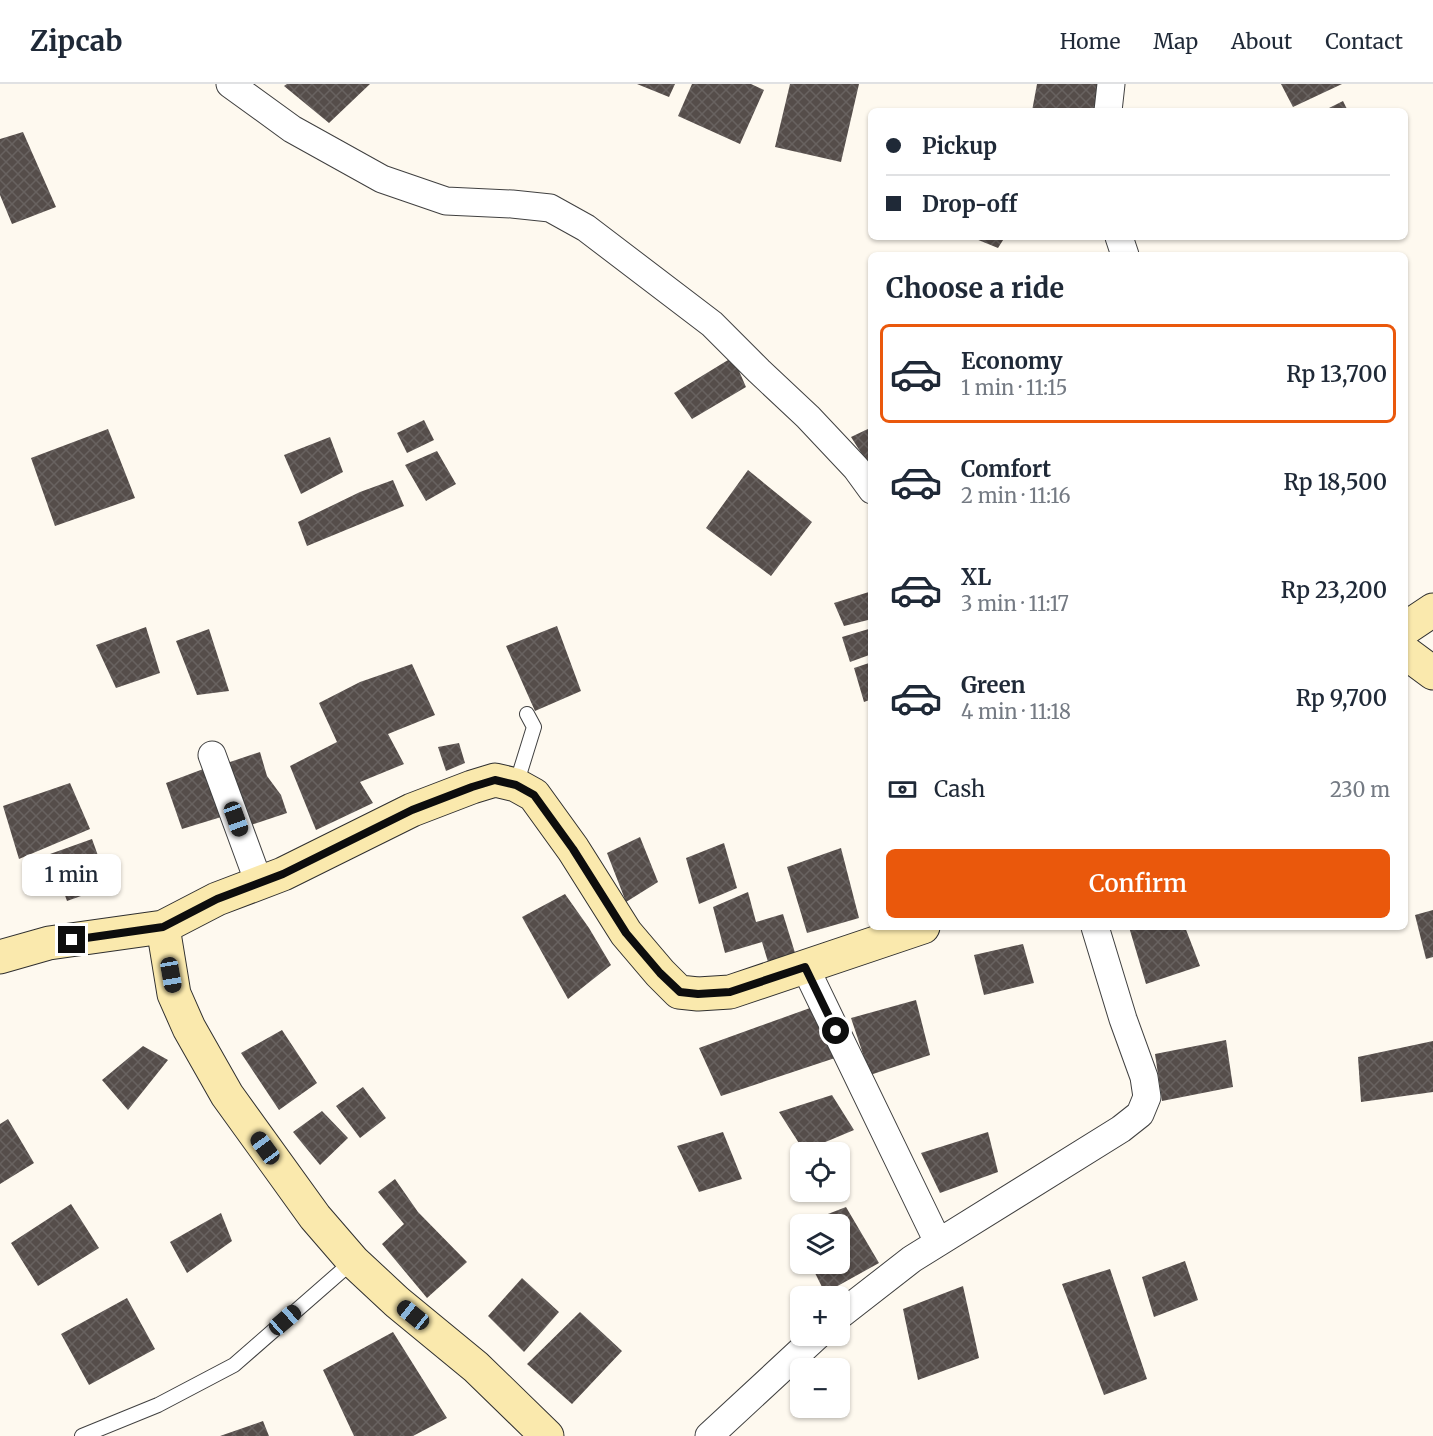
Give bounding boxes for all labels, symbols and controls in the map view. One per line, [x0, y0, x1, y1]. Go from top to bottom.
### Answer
text: Zipcab [30, 23, 122, 59]
text: Home [1060, 28, 1120, 55]
text: Map [1153, 28, 1198, 55]
text: About [1231, 28, 1292, 55]
text: Contact [1325, 28, 1403, 55]
text: Pickup [922, 132, 997, 160]
text: Drop-off [922, 190, 1017, 218]
text: Choose a ride [886, 271, 1064, 305]
icon: car [889, 347, 943, 401]
text: Economy [961, 347, 1062, 375]
text: Rp 13,700 [1286, 360, 1387, 388]
text: 1 min · 11:15 [961, 375, 1067, 400]
icon: car [889, 455, 943, 509]
text: Comfort [961, 455, 1051, 483]
text: Rp 18,500 [1284, 468, 1387, 496]
text: 2 min · 11:16 [961, 483, 1070, 508]
icon: car [889, 563, 943, 617]
text: XL [961, 563, 991, 591]
text: Rp 23,200 [1281, 576, 1387, 604]
text: 3 min · 11:17 [961, 591, 1069, 616]
icon: car [889, 671, 943, 725]
text: Green [961, 671, 1025, 699]
text: Rp 9,700 [1296, 684, 1387, 712]
text: 4 min · 11:18 [961, 699, 1071, 724]
icon: cash [886, 773, 919, 806]
text: Cash [934, 775, 985, 803]
text: 230 m [1330, 777, 1390, 802]
car [221, 799, 251, 839]
button: Confirm [886, 849, 1390, 918]
callout: 1 min [22, 853, 122, 895]
text: 1 min [45, 862, 98, 887]
route end [58, 926, 85, 953]
car [159, 956, 183, 994]
route start [822, 1017, 849, 1044]
car [247, 1128, 283, 1168]
map controls [790, 1142, 850, 1418]
button: locate [790, 1142, 850, 1202]
button: layers [790, 1214, 850, 1274]
button: + [790, 1286, 850, 1346]
car [393, 1297, 433, 1333]
car [266, 1301, 304, 1339]
button: − [790, 1358, 850, 1418]

